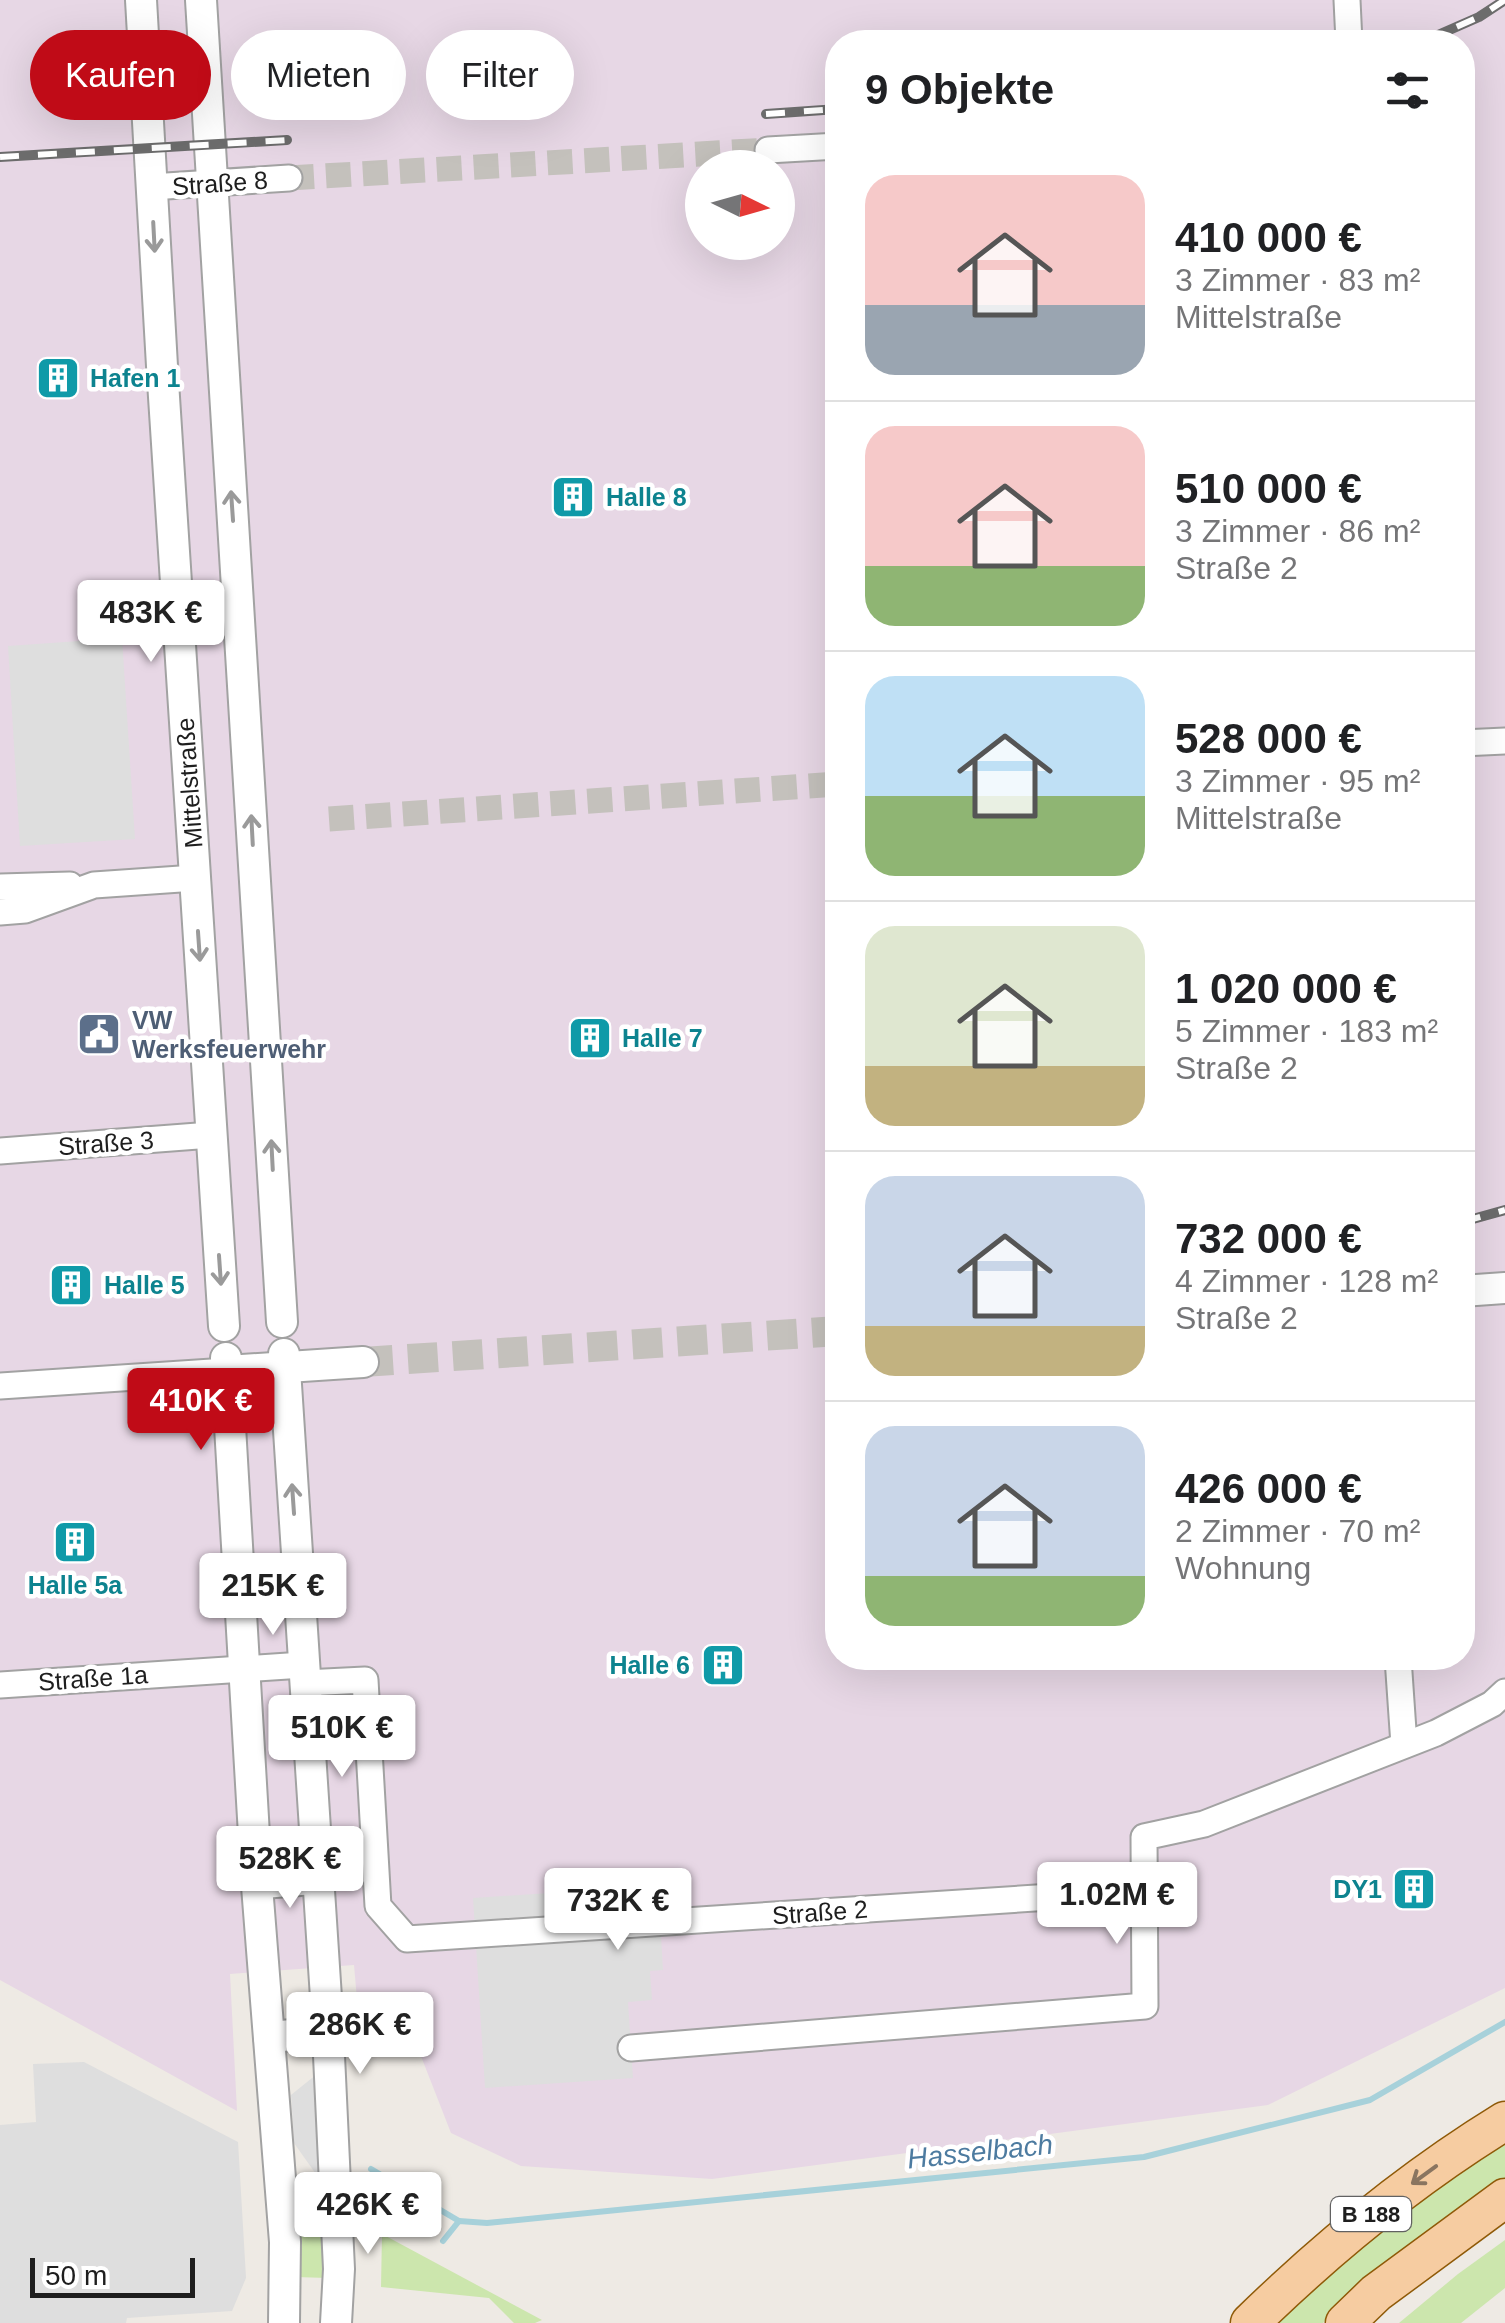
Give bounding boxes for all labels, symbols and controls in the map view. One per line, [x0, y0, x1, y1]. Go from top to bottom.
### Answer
chip: Kaufen [30, 30, 211, 120]
chip: Mieten [231, 30, 406, 120]
chip: Filter [426, 30, 574, 120]
icon: filters [1380, 63, 1435, 118]
text: 9 Objekte [865, 66, 1054, 113]
north arrow [685, 150, 795, 260]
map controls [685, 150, 795, 260]
street label: Straße 8 [171, 166, 269, 200]
text: 410 000 € [1175, 214, 1362, 261]
icon: home [945, 215, 1065, 335]
one-way arrow [145, 221, 164, 253]
text: 3 Zimmer · 83 m² [1175, 262, 1420, 298]
text: Mittelstraße [1175, 299, 1342, 335]
building icon: Hafen 1 [35, 355, 81, 401]
place label: Hafen 1 [90, 364, 180, 392]
text: 510 000 € [1175, 465, 1362, 512]
icon: home [945, 466, 1065, 586]
building icon: Halle 8 [550, 474, 596, 520]
place label: Halle 8 [606, 483, 687, 511]
one-way arrow [222, 490, 241, 522]
text: 3 Zimmer · 86 m² [1175, 513, 1420, 549]
text: Straße 2 [1175, 550, 1298, 586]
pin: 483K € [70, 580, 232, 665]
text: 483K € [99, 594, 203, 630]
text: 528 000 € [1175, 715, 1362, 762]
icon: home [945, 716, 1065, 836]
street label: Mittelstraße [170, 717, 208, 849]
text: 3 Zimmer · 95 m² [1175, 763, 1420, 799]
text: Mittelstraße [1175, 800, 1342, 836]
one-way arrow [242, 815, 261, 847]
one-way arrow [190, 929, 209, 961]
text: 1 020 000 € [1175, 965, 1397, 1012]
icon: home [945, 966, 1065, 1086]
place label: VW Werksfeuerwehr [132, 1006, 326, 1063]
public building icon: VW Werksfeuerwehr [76, 1011, 122, 1057]
text: 5 Zimmer · 183 m² [1175, 1013, 1438, 1049]
building icon: Halle 7 [567, 1015, 613, 1061]
place label: Halle 7 [622, 1024, 703, 1052]
text: Straße 2 [1175, 1050, 1298, 1086]
street label: Straße 3 [57, 1126, 155, 1160]
one-way arrow [262, 1139, 281, 1171]
text: 732 000 € [1175, 1215, 1362, 1262]
icon: home [945, 1216, 1065, 1336]
one-way arrow [211, 1253, 230, 1285]
building icon: Halle 5 [48, 1262, 94, 1308]
text: 4 Zimmer · 128 m² [1175, 1263, 1438, 1299]
place label: Halle 5 [104, 1271, 185, 1299]
text: Straße 2 [1175, 1300, 1298, 1336]
pin: 410K € [120, 1368, 282, 1453]
text: 410K € [149, 1382, 253, 1418]
text: 426 000 € [1175, 1465, 1362, 1512]
icon: home [945, 1466, 1065, 1586]
one-way arrow [284, 1483, 303, 1516]
text: 2 Zimmer · 70 m² [1175, 1513, 1420, 1549]
building icon: Halle 5a [52, 1519, 98, 1565]
text: Wohnung [1175, 1550, 1311, 1586]
pin: 215K € [192, 1553, 354, 1638]
text: 215K € [221, 1567, 325, 1603]
place label: Halle 5a [28, 1571, 123, 1599]
building icon: Halle 6 [700, 1642, 746, 1688]
place label: Halle 6 [609, 1651, 690, 1679]
street label: Straße 1a [37, 1660, 149, 1696]
pin: 510K € [261, 1695, 423, 1780]
text: 510K € [290, 1709, 394, 1745]
pin: 528K € [209, 1826, 371, 1911]
text: 528K € [238, 1840, 342, 1876]
pin: 1.02M € [1025, 1862, 1209, 1947]
building icon: DY1 [1391, 1866, 1437, 1912]
pin: 732K € [537, 1868, 699, 1953]
place label: DY1 [1333, 1875, 1382, 1903]
text: 1.02M € [1059, 1876, 1175, 1912]
text: 732K € [566, 1882, 670, 1918]
street label: Straße 2 [771, 1895, 869, 1929]
pin: 286K € [279, 1992, 441, 2077]
text: 286K € [308, 2006, 412, 2042]
water label: Hasselbach [906, 2128, 1054, 2175]
one-way arrow [1411, 2165, 1438, 2186]
pin: 426K € [287, 2172, 449, 2257]
text: 426K € [316, 2186, 420, 2222]
road number: B 188 [1331, 2197, 1411, 2231]
scale bar [30, 2253, 195, 2298]
text: 50 m [45, 2260, 107, 2291]

